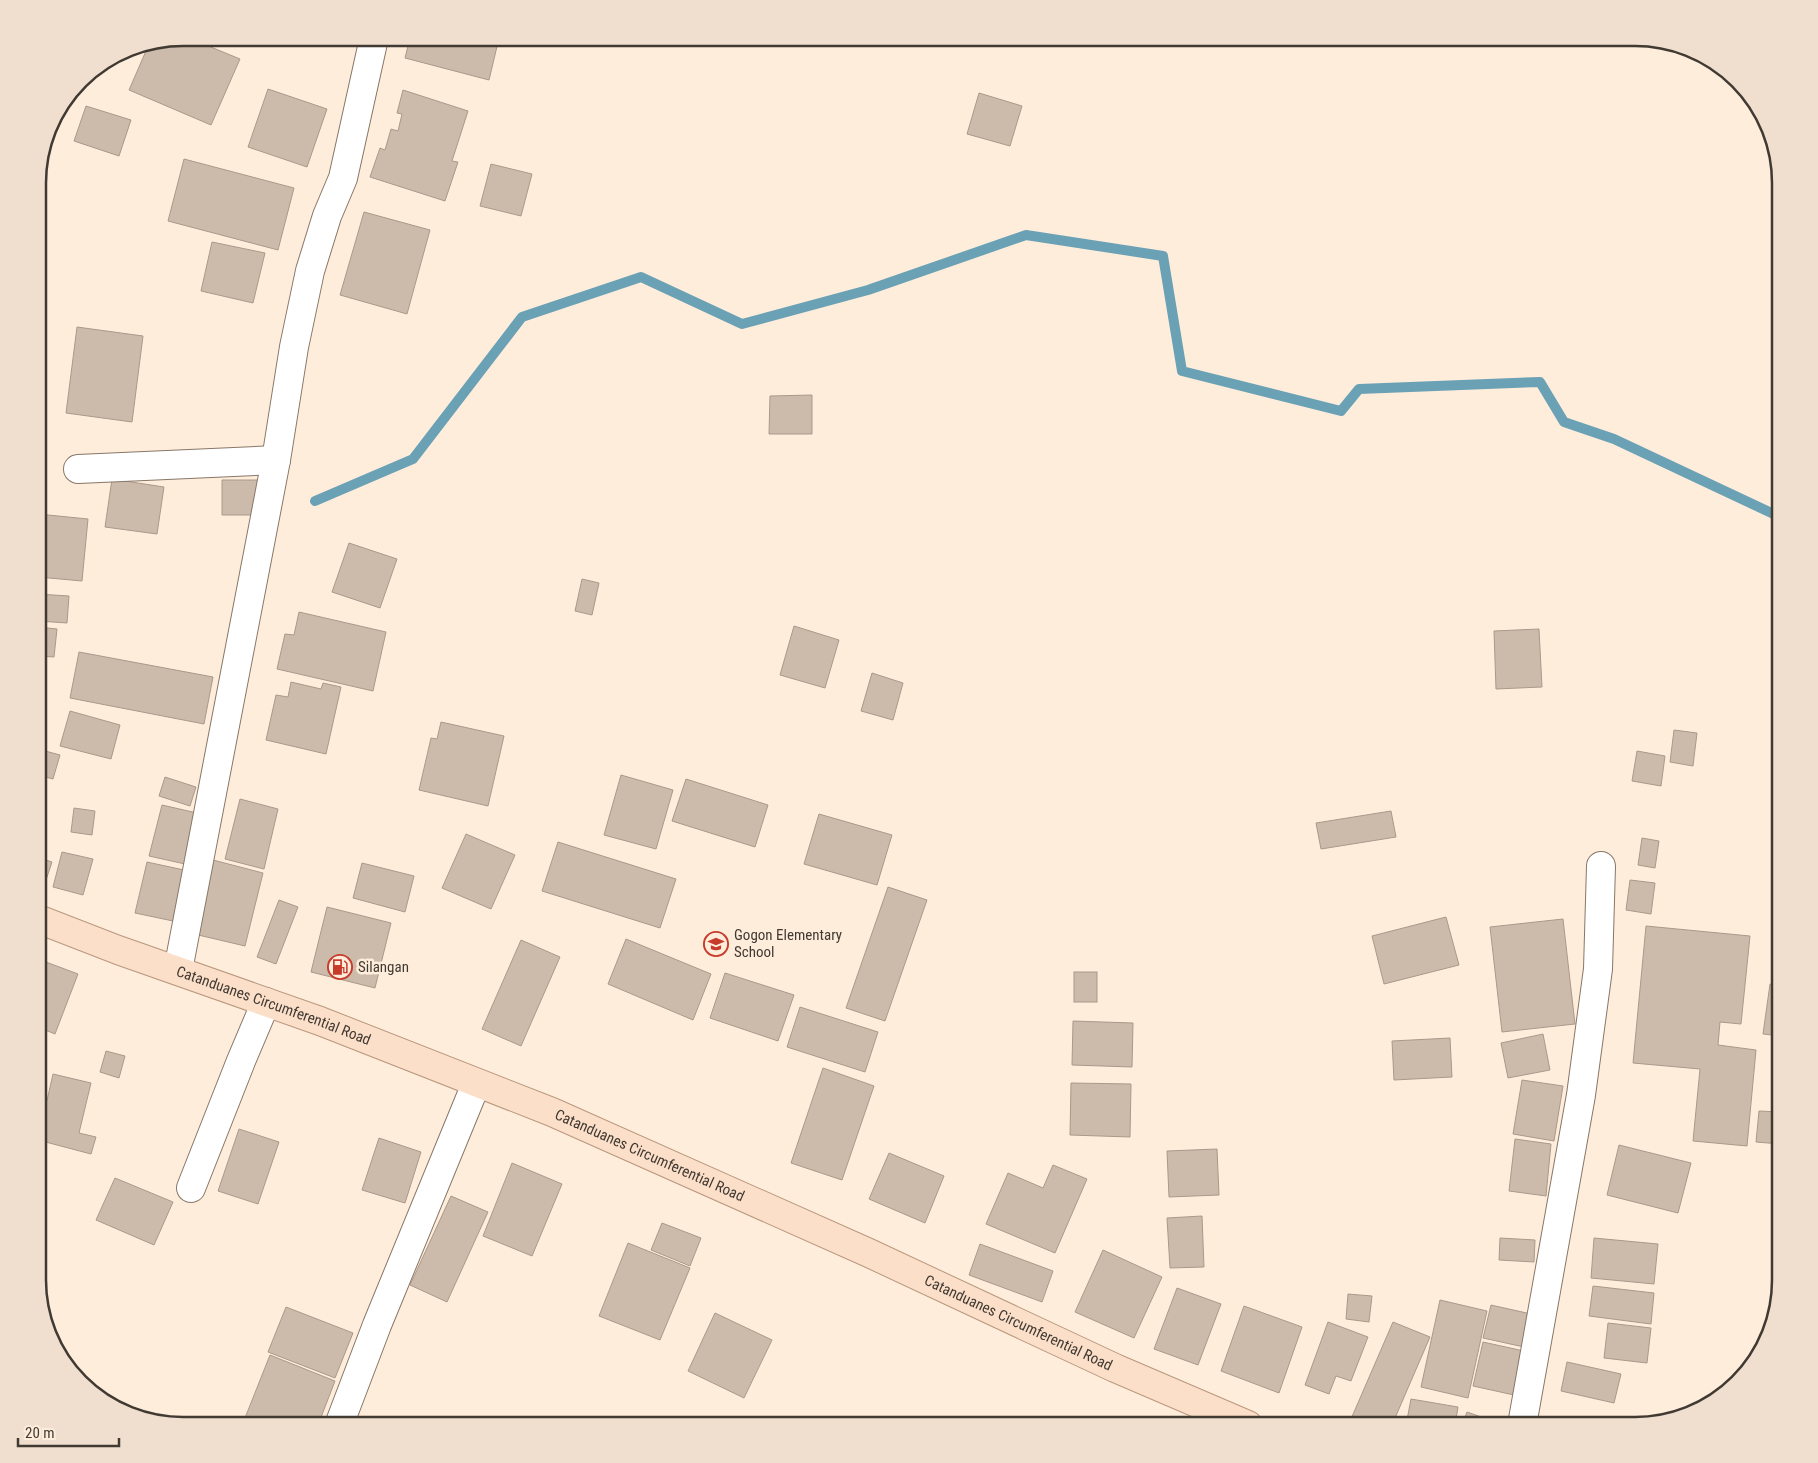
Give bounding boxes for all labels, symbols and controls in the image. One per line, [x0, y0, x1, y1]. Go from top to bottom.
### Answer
place label: Gogon Elementary School [734, 926, 842, 961]
school or university icon: Gogon Elementary School [703, 931, 729, 957]
fuel station icon: Silangan [327, 954, 353, 980]
place label: Silangan [358, 958, 409, 976]
street label: Catanduanes Circumferential Road [174, 962, 373, 1049]
street label: Catanduanes Circumferential Road [552, 1105, 747, 1205]
street label: Catanduanes Circumferential Road [922, 1271, 1115, 1375]
scale bar [18, 1416, 119, 1448]
text: 20 m [25, 1424, 55, 1442]

